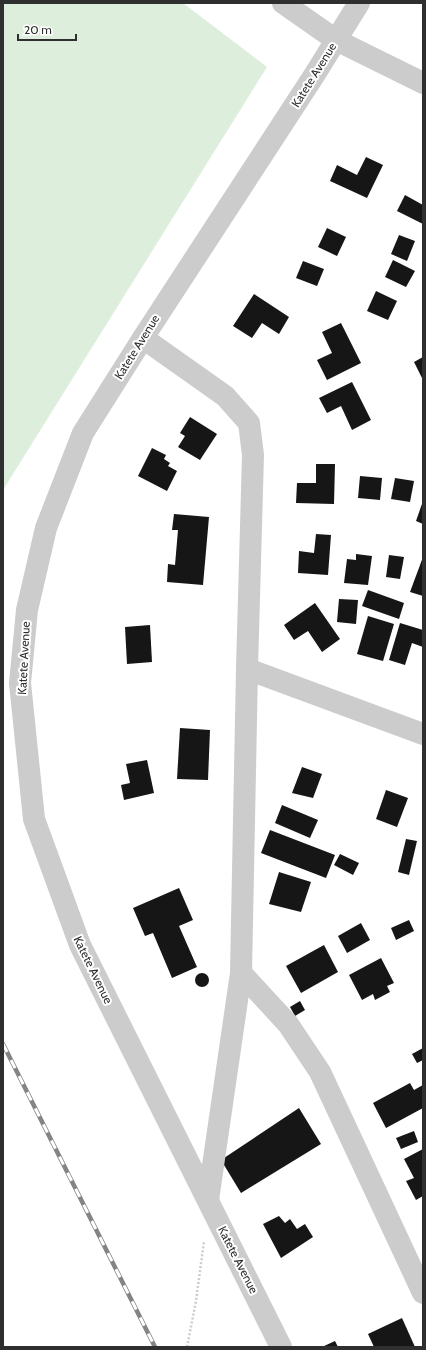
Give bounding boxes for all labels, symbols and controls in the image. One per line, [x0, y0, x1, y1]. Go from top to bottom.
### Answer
scale bar [18, 16, 76, 42]
text: 20 m [24, 22, 52, 37]
street label: Katete Avenue [288, 40, 339, 110]
street label: Katete Avenue [111, 312, 162, 382]
street label: Katete Avenue [14, 621, 33, 695]
street label: Katete Avenue [71, 933, 116, 1006]
street label: Katete Avenue [215, 1224, 262, 1296]

